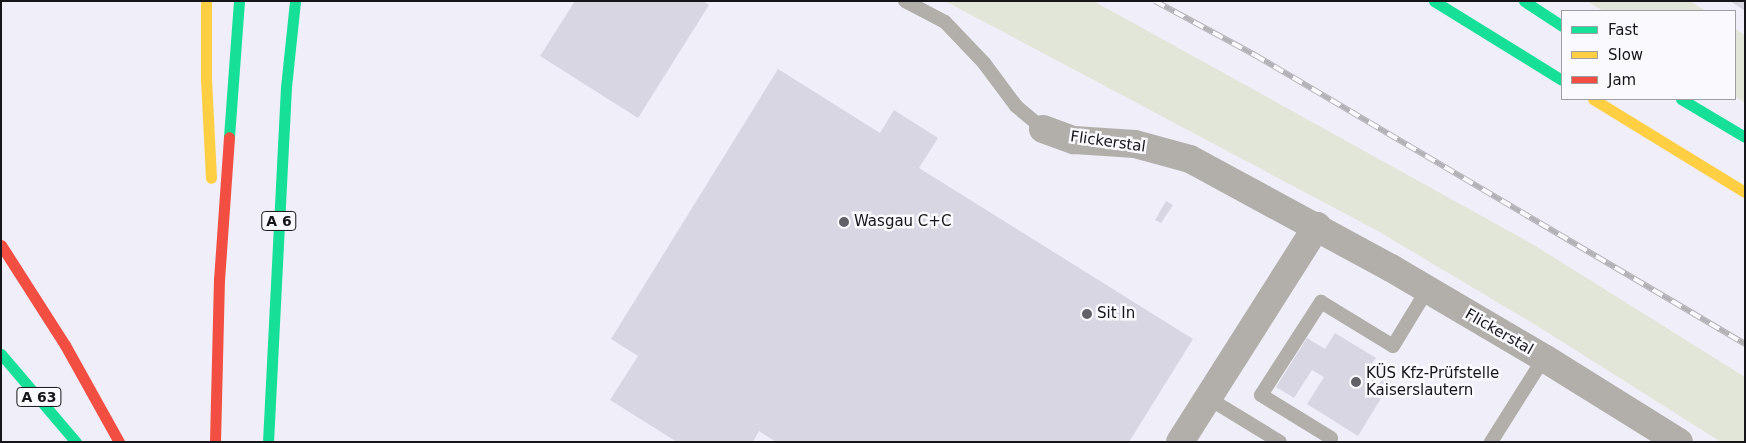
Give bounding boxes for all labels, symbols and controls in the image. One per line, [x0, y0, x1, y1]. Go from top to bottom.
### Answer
legend [1561, 10, 1736, 100]
text: Fast [1608, 21, 1638, 39]
text: Slow [1608, 46, 1643, 64]
text: Jam [1608, 71, 1636, 89]
street label: Flickerstal [1069, 128, 1147, 156]
road number: A 6 [260, 210, 298, 232]
place label: Wasgau C+C [854, 213, 951, 231]
marker: Wasgau C+C [838, 216, 850, 228]
place label: Sit In [1097, 305, 1135, 323]
street label: Flickerstal [1462, 305, 1536, 359]
marker: Sit In [1081, 308, 1093, 320]
place label: KÜS Kfz-Prüfstelle Kaiserslautern [1366, 364, 1499, 399]
marker: KÜS Kfz-Prüfstelle Kaiserslautern [1350, 376, 1362, 388]
road number: A 63 [15, 386, 63, 408]

